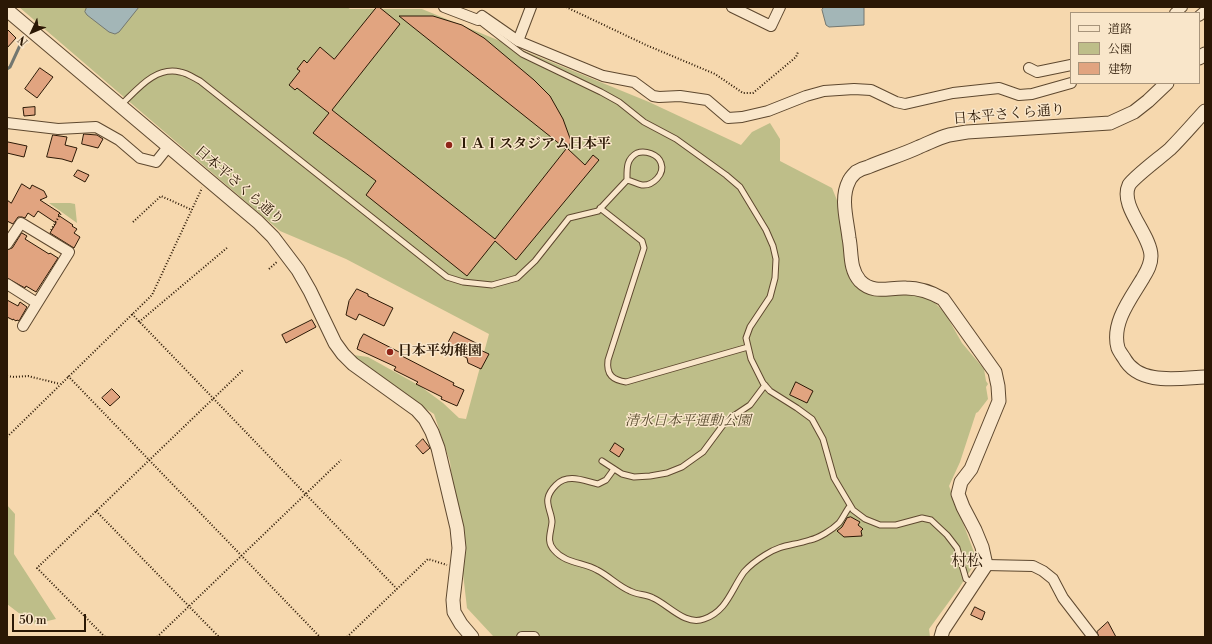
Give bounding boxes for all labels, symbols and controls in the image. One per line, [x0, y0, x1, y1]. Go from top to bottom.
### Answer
north arrow [12, 12, 52, 52]
legend [1070, 12, 1200, 84]
text: 道路 [1108, 22, 1132, 37]
text: N [15, 32, 31, 48]
text: 公園 [1108, 42, 1132, 57]
text: 建物 [1108, 62, 1132, 77]
street label: 日本平さくら通り [952, 102, 1066, 128]
place label: ＩＡＩスタジアム日本平 [457, 137, 611, 153]
marker: ＩＡＩスタジアム日本平 [444, 140, 454, 150]
street label: 日本平さくら通り [191, 143, 287, 229]
place label: 日本平幼稚園 [398, 344, 482, 360]
marker: 日本平幼稚園 [385, 347, 395, 357]
park label: 清水日本平運動公園 [625, 414, 751, 430]
district label: 村松 [951, 552, 983, 572]
scale bar [14, 606, 88, 632]
text: 50 m [19, 613, 47, 628]

